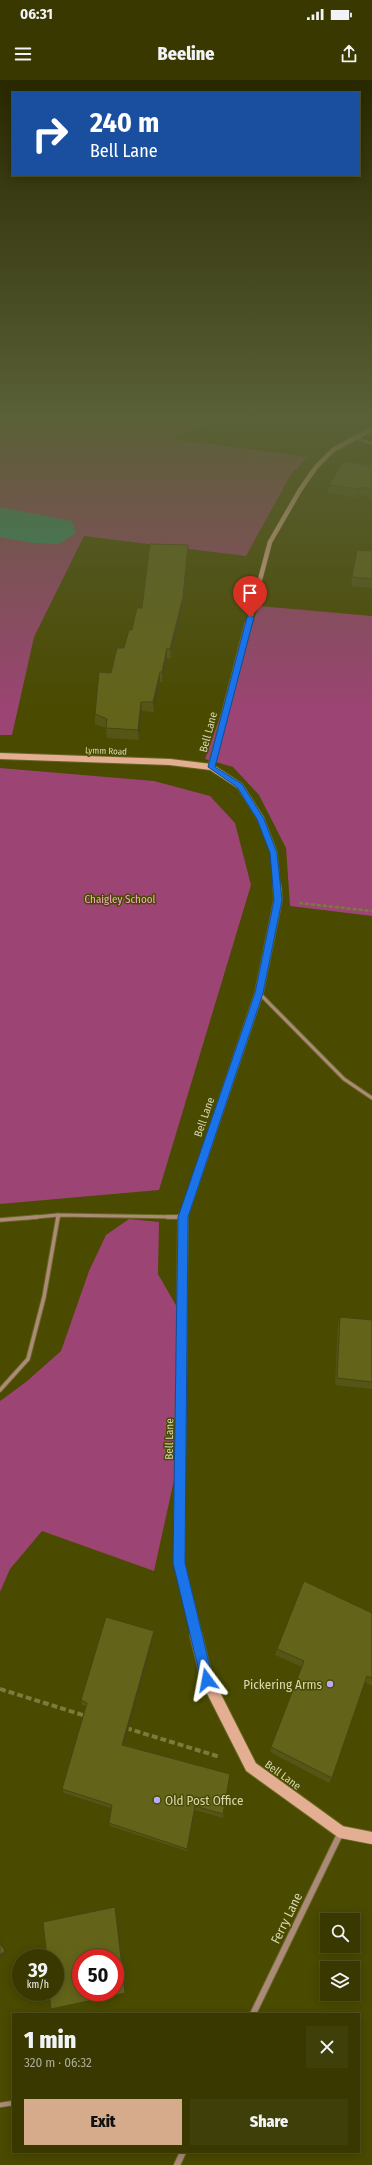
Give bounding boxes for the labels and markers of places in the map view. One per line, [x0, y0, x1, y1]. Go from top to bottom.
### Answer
pin [233, 576, 267, 617]
place label: Pickering Arms [243, 1677, 322, 1692]
marker: Pickering Arms [325, 1679, 335, 1689]
place label: Old Post Office [165, 1793, 243, 1808]
marker: Old Post Office [152, 1795, 162, 1805]

